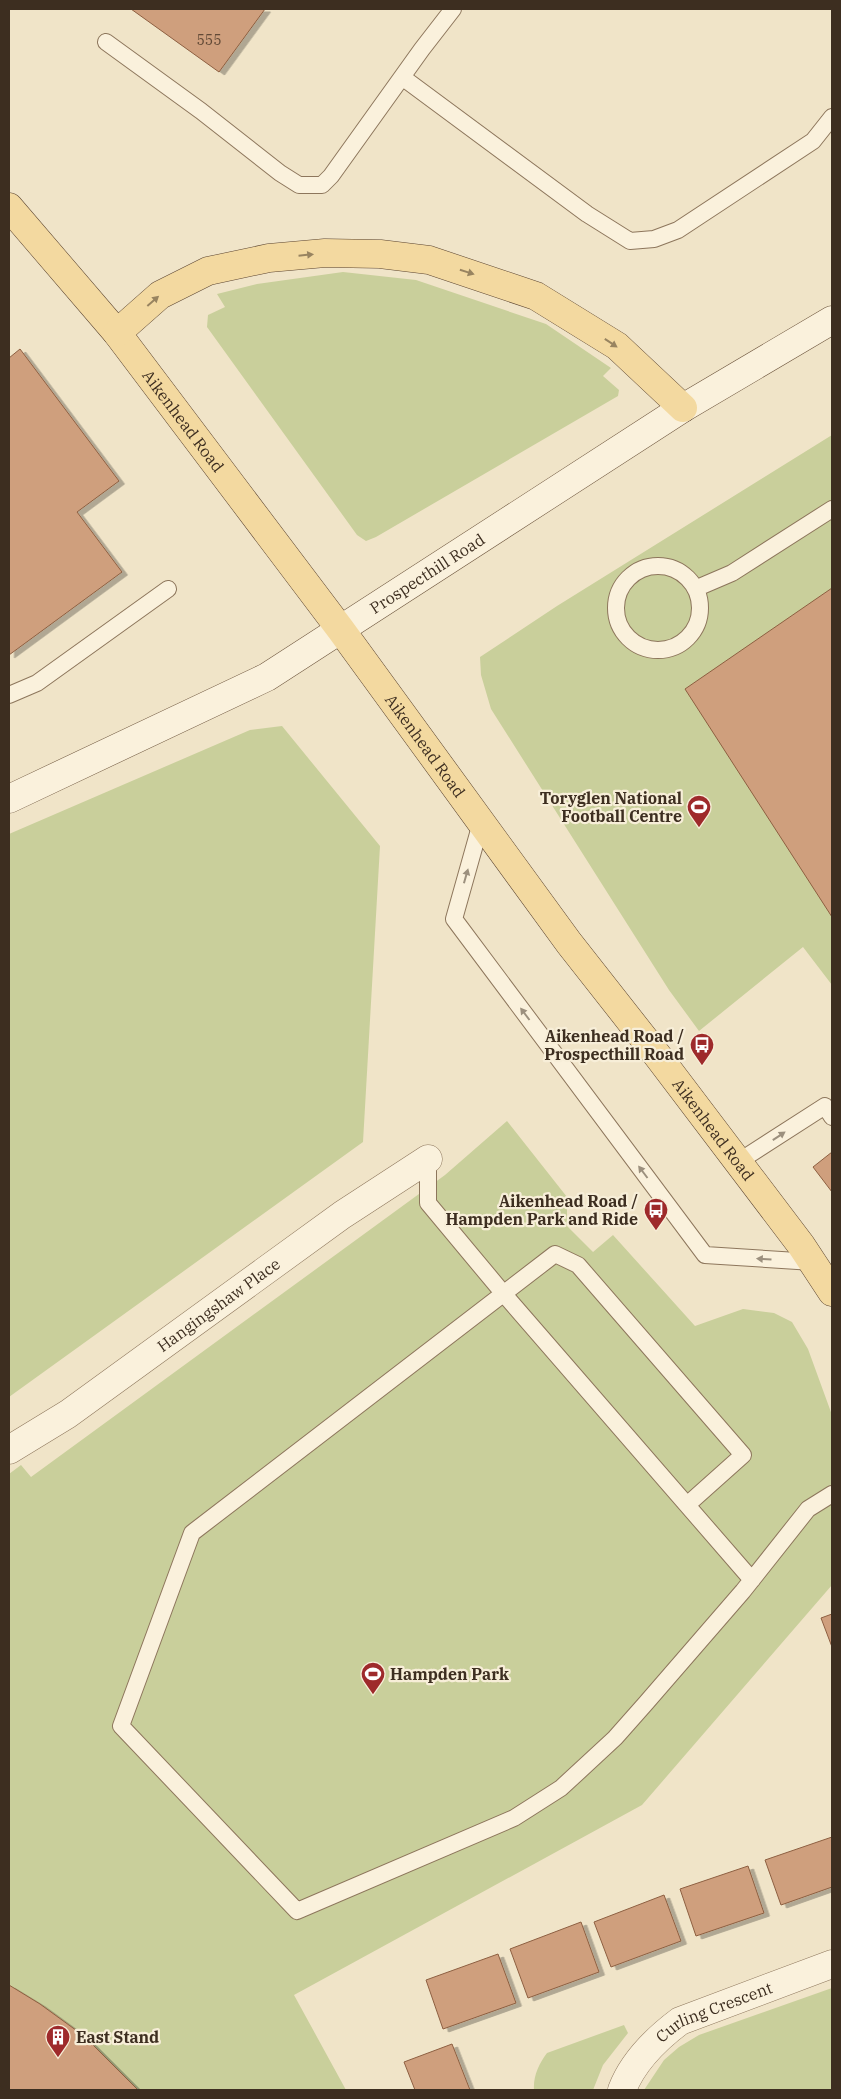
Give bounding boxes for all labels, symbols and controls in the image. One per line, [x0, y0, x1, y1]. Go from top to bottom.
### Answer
house number: 555 [196, 31, 222, 49]
one-way arrow [299, 251, 315, 259]
one-way arrow [459, 269, 474, 276]
one-way arrow [147, 295, 159, 307]
one-way arrow [605, 338, 618, 348]
street label: Aikenhead Road [138, 366, 228, 476]
street label: Prospecthill Road [366, 529, 488, 618]
street label: Aikenhead Road [381, 690, 470, 801]
place label: Toryglen National Football Centre [540, 788, 682, 826]
sports icon: Toryglen National Football Centre [686, 794, 712, 828]
one-way arrow [462, 869, 470, 884]
one-way arrow [520, 1007, 530, 1021]
place label: Aikenhead Road / Prospecthill Road [544, 1026, 684, 1064]
bus stop icon: Aikenhead Road / Prospecthill Road [689, 1032, 715, 1066]
street label: Aikenhead Road [668, 1074, 759, 1185]
one-way arrow [773, 1131, 786, 1141]
one-way arrow [638, 1165, 648, 1179]
place label: Aikenhead Road / Hampden Park and Ride [445, 1191, 638, 1229]
bus stop icon: Aikenhead Road / Hampden Park and Ride [643, 1197, 669, 1231]
street label: Hangingshaw Place [153, 1253, 284, 1356]
one-way arrow [756, 1254, 772, 1262]
sports icon: Hampden Park [360, 1661, 386, 1695]
place label: Hampden Park [390, 1664, 509, 1684]
street label: Curling Crescent [651, 1977, 775, 2047]
building icon: East Stand [45, 2024, 71, 2058]
place label: East Stand [76, 2027, 159, 2047]

